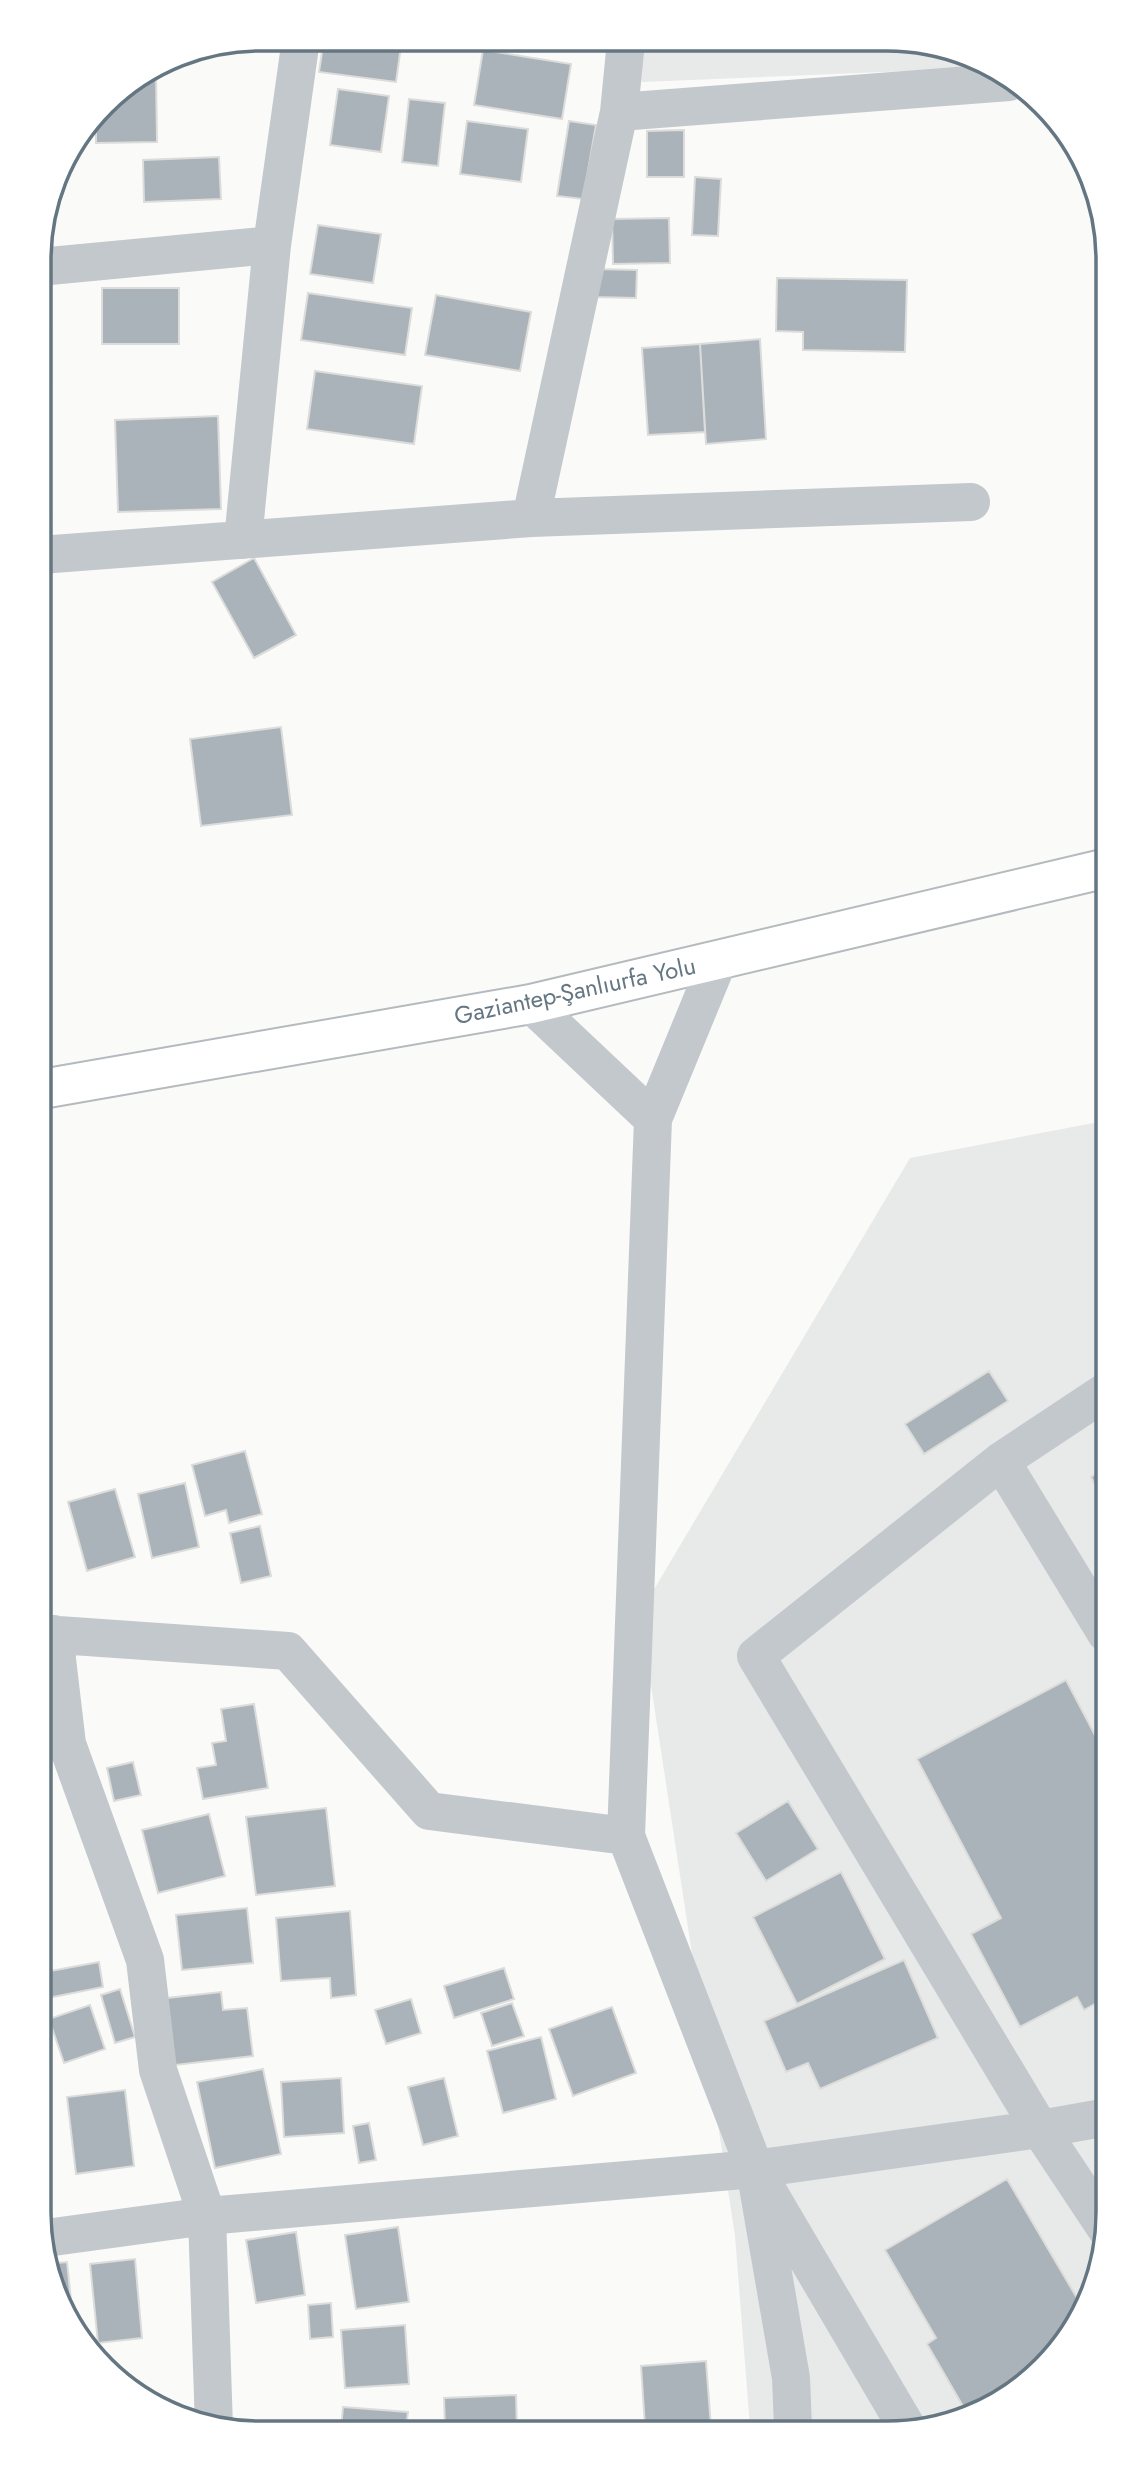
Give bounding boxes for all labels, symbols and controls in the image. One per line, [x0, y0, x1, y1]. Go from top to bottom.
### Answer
street label: Gaziantep-Şanlıurfa Yolu [451, 948, 699, 1033]

